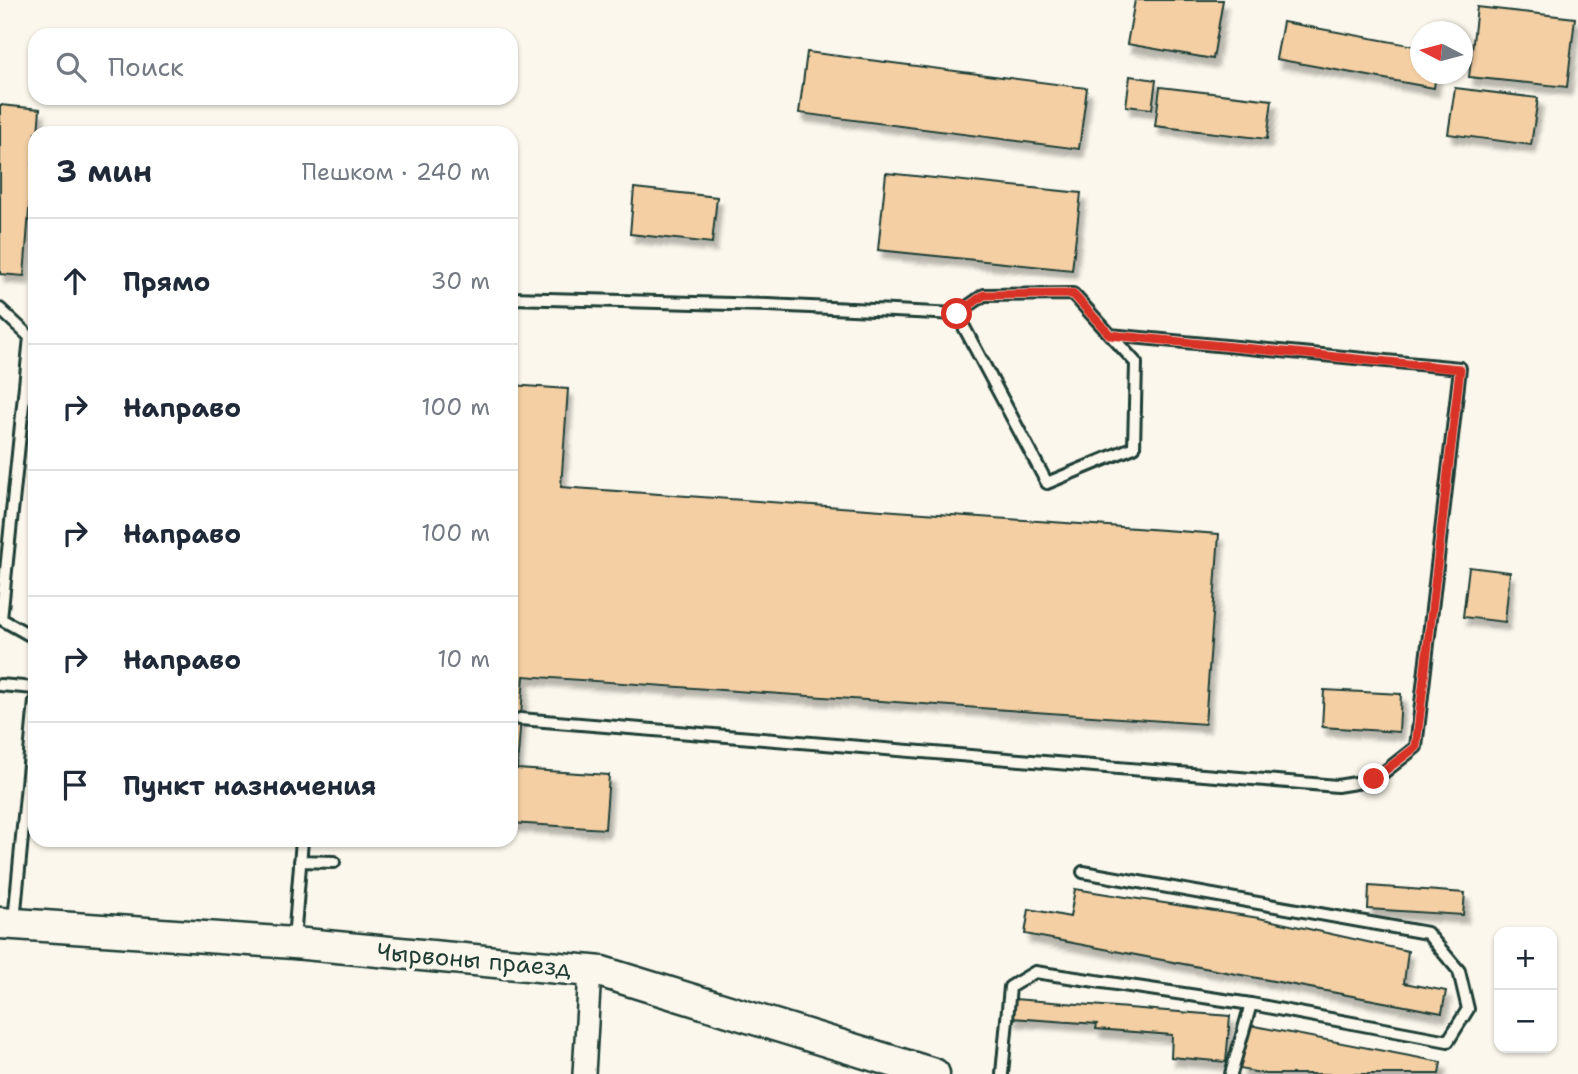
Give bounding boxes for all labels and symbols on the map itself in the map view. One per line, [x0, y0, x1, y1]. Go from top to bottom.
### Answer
north arrow [1410, 21, 1473, 84]
route start [941, 298, 972, 329]
route end [1358, 763, 1389, 794]
street label: Чырвоны праезд [375, 936, 573, 984]

